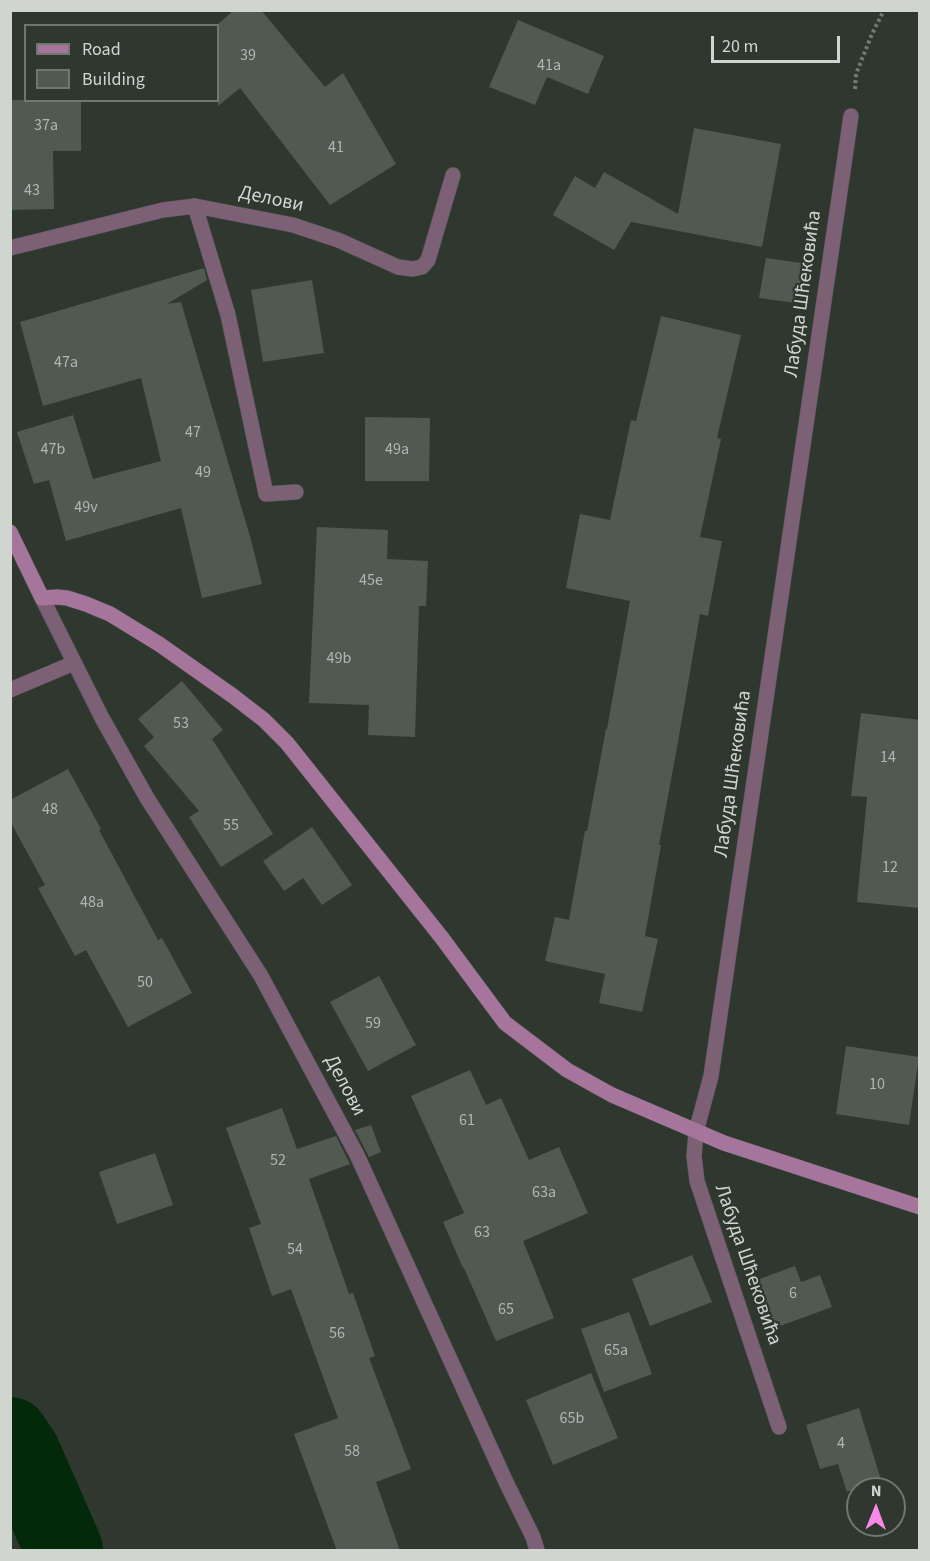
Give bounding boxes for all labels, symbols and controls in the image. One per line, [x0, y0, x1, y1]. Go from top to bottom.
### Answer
legend [24, 24, 219, 102]
scale bar [714, 24, 843, 62]
text: 20 m [722, 34, 758, 59]
text: Road [82, 37, 121, 62]
house number: 39 [240, 46, 256, 66]
house number: 41a [537, 56, 561, 76]
text: Building [82, 67, 145, 92]
house number: 37a [34, 116, 58, 136]
house number: 41 [328, 138, 344, 158]
house number: 43 [24, 181, 40, 201]
street label: Делови [236, 181, 306, 219]
street label: Лабуда Шћековића [780, 209, 828, 379]
house number: 47a [54, 353, 78, 373]
house number: 47 [185, 423, 201, 443]
house number: 47b [41, 440, 65, 460]
house number: 49a [385, 440, 409, 460]
house number: 49 [195, 463, 211, 483]
house number: 49v [74, 498, 98, 518]
house number: 45e [359, 571, 383, 591]
house number: 49b [327, 649, 351, 669]
street label: Лабуда Шћековића [710, 689, 758, 859]
house number: 53 [173, 714, 189, 734]
house number: 14 [880, 748, 896, 768]
house number: 48 [42, 800, 58, 820]
house number: 55 [223, 816, 239, 836]
house number: 12 [882, 858, 898, 878]
house number: 48a [80, 893, 104, 913]
house number: 50 [137, 973, 153, 993]
house number: 59 [365, 1014, 381, 1034]
street label: Делови [318, 1051, 370, 1121]
house number: 10 [869, 1075, 885, 1095]
house number: 61 [459, 1111, 475, 1131]
house number: 52 [270, 1151, 286, 1171]
street label: Лабуда Шћековића [708, 1181, 786, 1349]
house number: 63a [532, 1183, 556, 1203]
house number: 63 [474, 1223, 490, 1243]
house number: 54 [287, 1240, 303, 1260]
house number: 6 [789, 1284, 797, 1304]
house number: 65 [498, 1300, 514, 1320]
house number: 56 [329, 1324, 345, 1344]
house number: 65a [604, 1341, 628, 1361]
house number: 65b [560, 1409, 584, 1429]
house number: 4 [837, 1434, 845, 1454]
house number: 58 [344, 1442, 360, 1462]
north arrow [846, 1477, 906, 1537]
text: N [871, 1480, 882, 1502]

